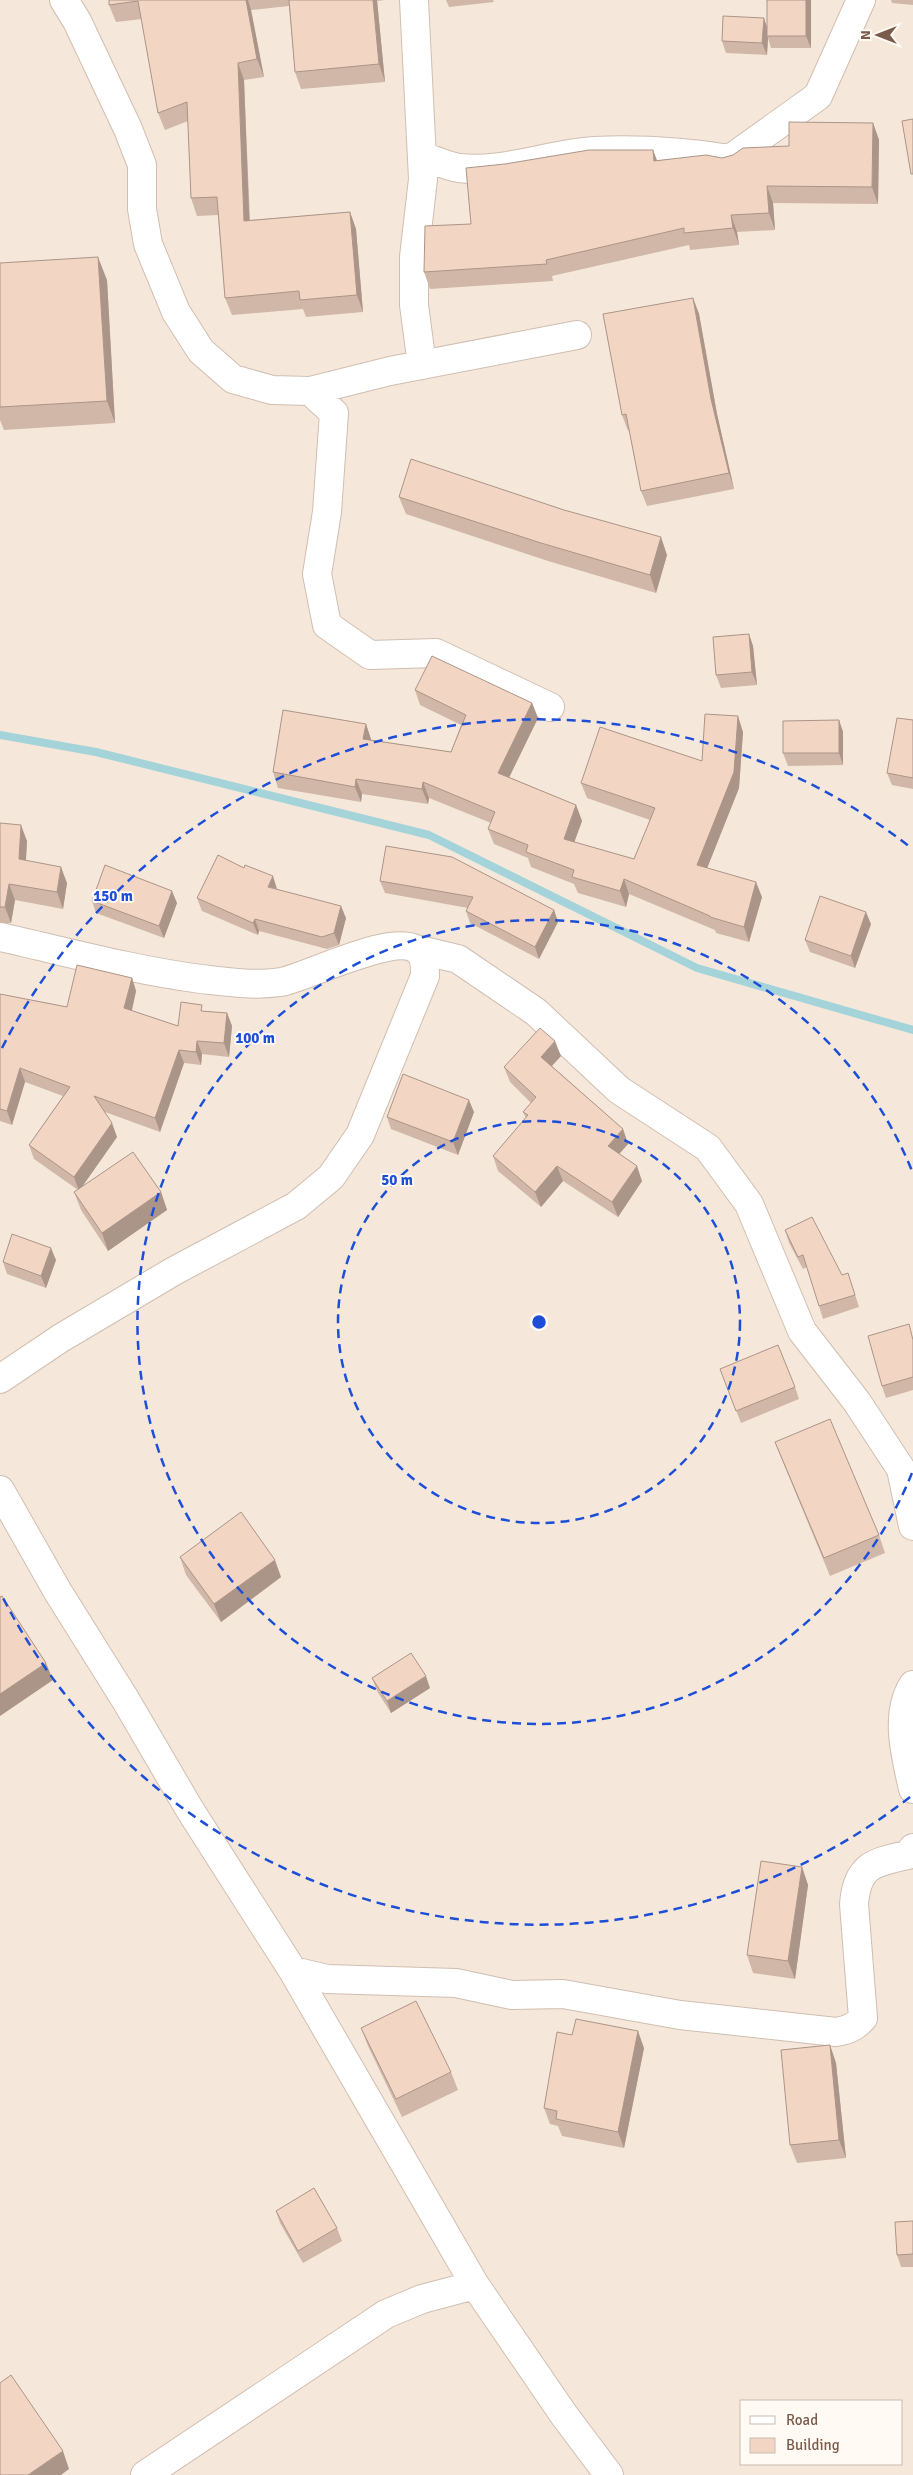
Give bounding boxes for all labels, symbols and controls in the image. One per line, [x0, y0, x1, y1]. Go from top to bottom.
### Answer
north arrow [853, 10, 903, 60]
text: N [857, 30, 874, 40]
text: 150 m [93, 887, 133, 905]
text: 100 m [235, 1029, 275, 1047]
text: 50 m [381, 1171, 413, 1189]
centre of rings [530, 1313, 548, 1331]
legend [740, 2400, 903, 2465]
text: Road [786, 2411, 818, 2429]
text: Building [786, 2436, 840, 2454]

